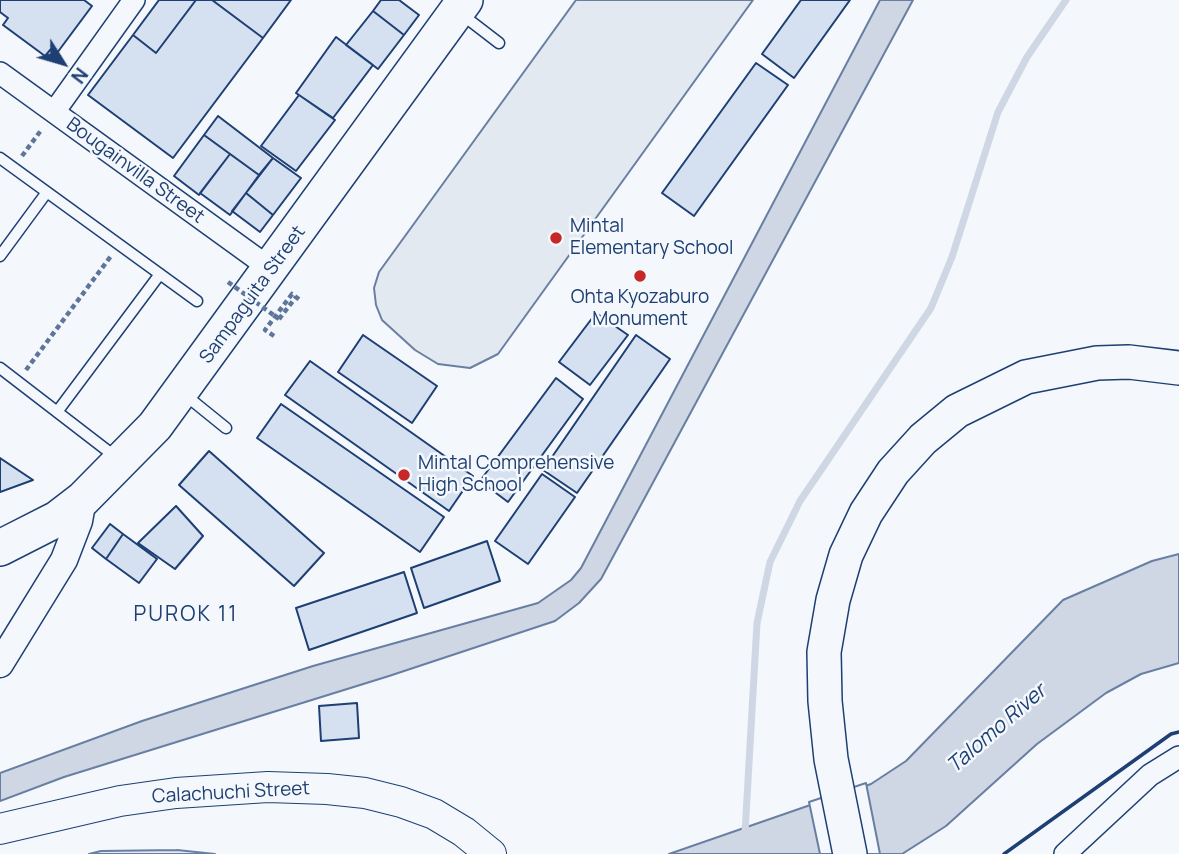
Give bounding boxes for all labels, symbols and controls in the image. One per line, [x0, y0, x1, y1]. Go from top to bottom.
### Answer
north arrow [28, 28, 98, 98]
text: N [65, 62, 94, 89]
street label: Bougainvilla Street [62, 113, 208, 229]
place label: Mintal Elementary School [570, 216, 733, 260]
street label: Sampaguita Street [195, 222, 311, 368]
marker: Mintal Elementary School [548, 230, 564, 246]
marker: Ohta Kyozaburo Monument [632, 268, 648, 284]
place label: Ohta Kyozaburo Monument [571, 287, 709, 331]
place label: Mintal Comprehensive High School [418, 453, 614, 497]
marker: Mintal Comprehensive High School [396, 467, 412, 483]
district label: PUROK 11 [135, 602, 237, 628]
water label: Talomo River [942, 679, 1052, 779]
street label: Calachuchi Street [151, 777, 311, 809]

